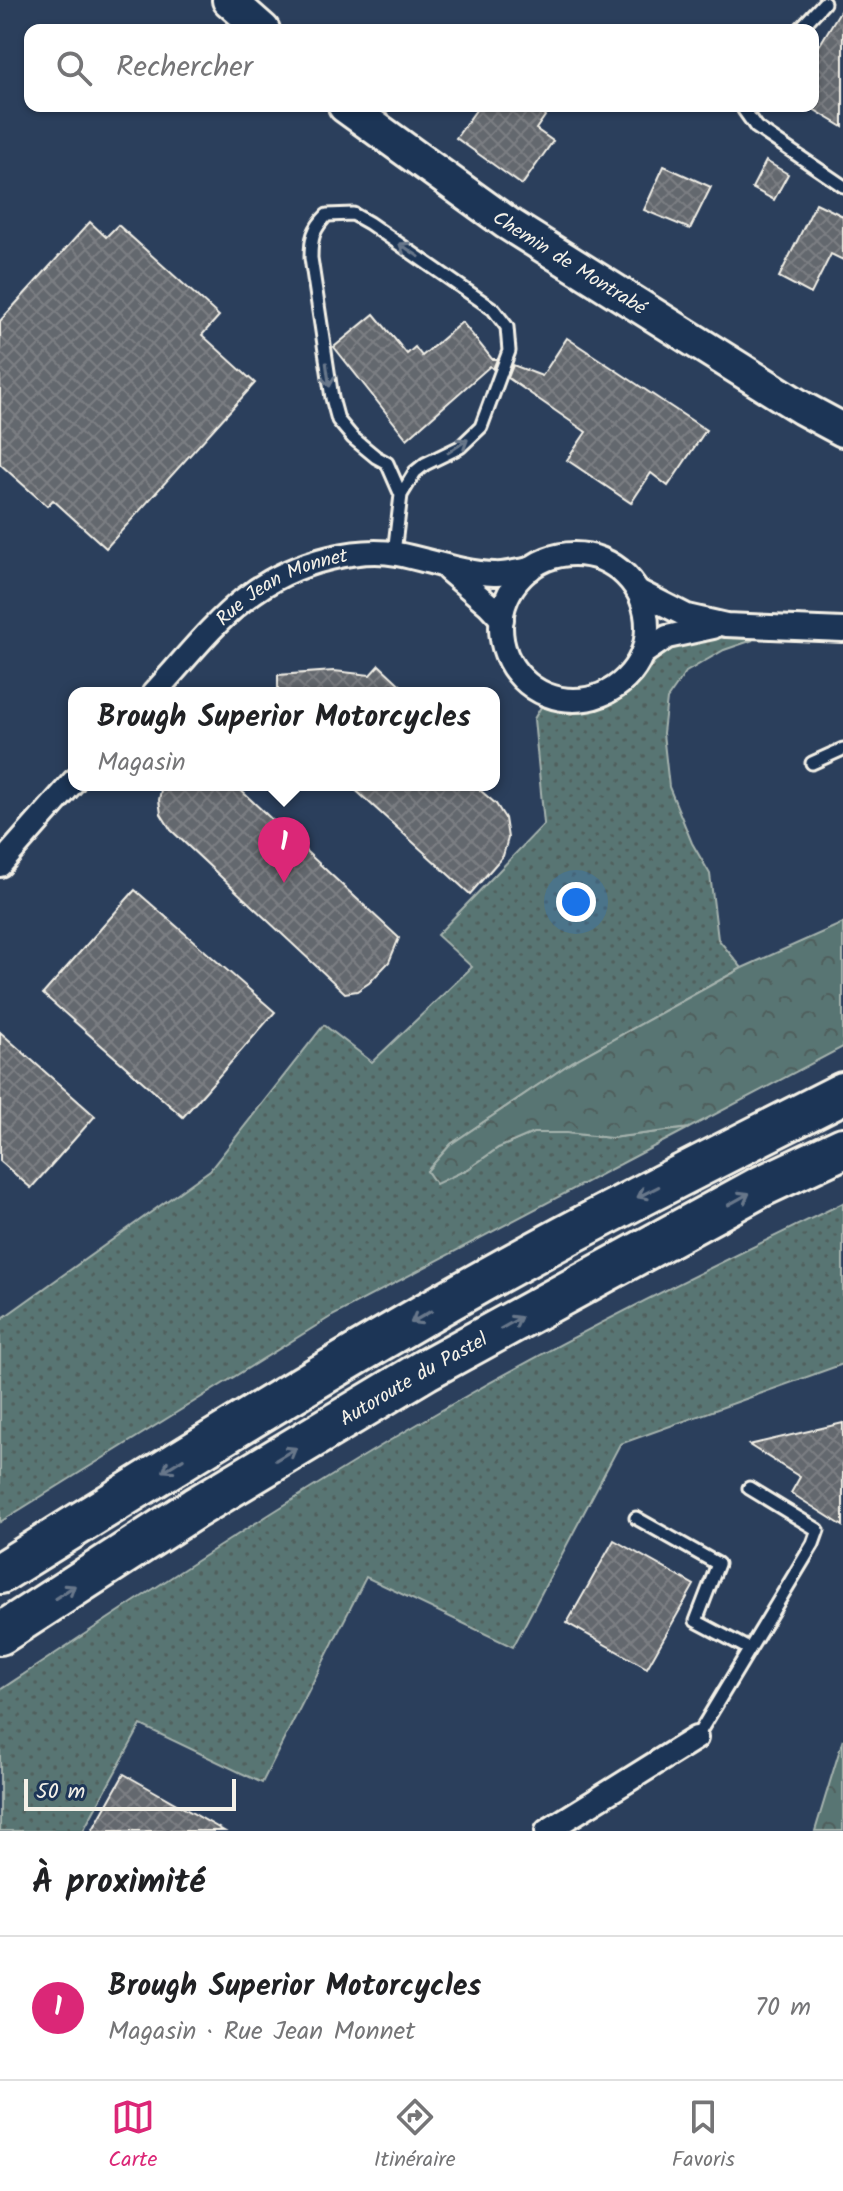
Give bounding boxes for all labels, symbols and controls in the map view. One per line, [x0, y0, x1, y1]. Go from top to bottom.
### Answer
search box [24, 24, 819, 112]
text: Rechercher [116, 44, 253, 92]
icon: search [52, 46, 96, 90]
street label: Chemin de Montrabé [485, 203, 653, 325]
one-way arrow [398, 242, 420, 259]
one-way arrow [321, 362, 336, 387]
one-way arrow [447, 437, 469, 454]
street label: Rue Jean Monnet [209, 541, 351, 635]
popup [68, 687, 500, 791]
text: Brough Superior Motorcycles [97, 694, 471, 742]
text: Magasin [97, 742, 186, 784]
pin: 1 [258, 817, 310, 883]
your location [556, 882, 596, 922]
one-way arrow [637, 1184, 661, 1200]
one-way arrow [727, 1191, 750, 1207]
one-way arrow [410, 1309, 433, 1325]
one-way arrow [498, 1315, 522, 1331]
street label: Autoroute du Pastel [334, 1325, 494, 1436]
one-way arrow [274, 1445, 297, 1461]
one-way arrow [163, 1456, 185, 1473]
one-way arrow [54, 1583, 76, 1600]
scale bar [24, 1775, 236, 1811]
text: 50 m [36, 1775, 85, 1810]
text: À proximité [32, 1856, 205, 1910]
text: Brough Superior Motorcycles [108, 1963, 481, 2011]
text: 1 [54, 1987, 62, 2029]
text: 70 m [755, 1987, 811, 2029]
text: Magasin · Rue Jean Monnet [108, 2011, 415, 2053]
tab: Carte [108, 2095, 157, 2178]
tab: Itinéraire [374, 2095, 456, 2178]
tab: Favoris [672, 2095, 735, 2178]

